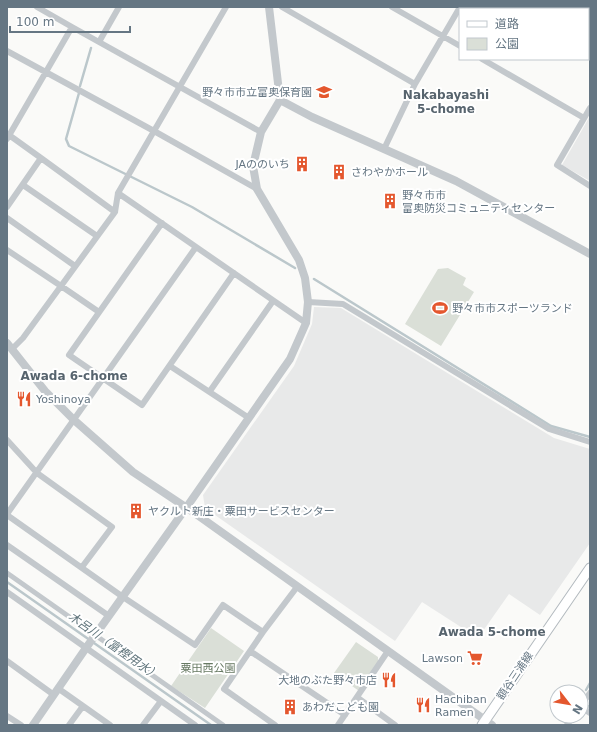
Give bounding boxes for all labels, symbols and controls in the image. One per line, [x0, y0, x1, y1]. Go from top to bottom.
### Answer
scale bar [10, 8, 130, 34]
legend [459, 8, 589, 60]
text: 100 m [16, 15, 54, 29]
text: 道路 [495, 17, 519, 31]
text: 公園 [495, 37, 519, 51]
school or university icon: 野々市市立富奥保育園 [315, 83, 333, 101]
place label: 野々市市立富奥保育園 [202, 86, 312, 99]
district label: Nakabayashi 5-chome [403, 88, 489, 116]
building icon: JAののいち [293, 155, 311, 173]
place label: JAののいち [234, 158, 290, 171]
building icon: さわやかホール [330, 163, 348, 181]
place label: さわやかホール [351, 166, 428, 179]
place label: 野々市市 富奥防災コミュニティセンター [402, 189, 555, 215]
building icon: 野々市市 富奥防災コミュニティセンター [381, 192, 399, 210]
sports icon: 野々市市スポーツランド [431, 299, 449, 317]
place label: 野々市市スポーツランド [452, 302, 573, 315]
district label: Awada 6-chome [20, 369, 128, 383]
restaurant icon: Yoshinoya [15, 390, 33, 408]
place label: Yoshinoya [35, 393, 91, 406]
building icon: ヤクルト新庄・粟田サービスセンター [127, 502, 145, 520]
place label: ヤクルト新庄・粟田サービスセンター [148, 505, 335, 518]
water label: 木呂川（富樫用水） [66, 609, 162, 683]
district label: Awada 5-chome [438, 625, 546, 639]
supermarket icon: Lawson [466, 649, 484, 667]
street label: 額谷三浦線 [494, 650, 536, 702]
place label: Lawson [422, 652, 463, 665]
park label: 粟田西公園 [181, 662, 236, 675]
restaurant icon: 大地のぶた野々市店 [380, 671, 398, 689]
place label: 大地のぶた野々市店 [278, 674, 377, 687]
north arrow [549, 684, 589, 724]
place label: Hachiban Ramen [435, 693, 487, 719]
restaurant icon: Hachiban Ramen [414, 696, 432, 714]
building icon: あわだこども園 [281, 698, 299, 716]
place label: あわだこども園 [302, 701, 379, 714]
text: N [569, 702, 585, 716]

